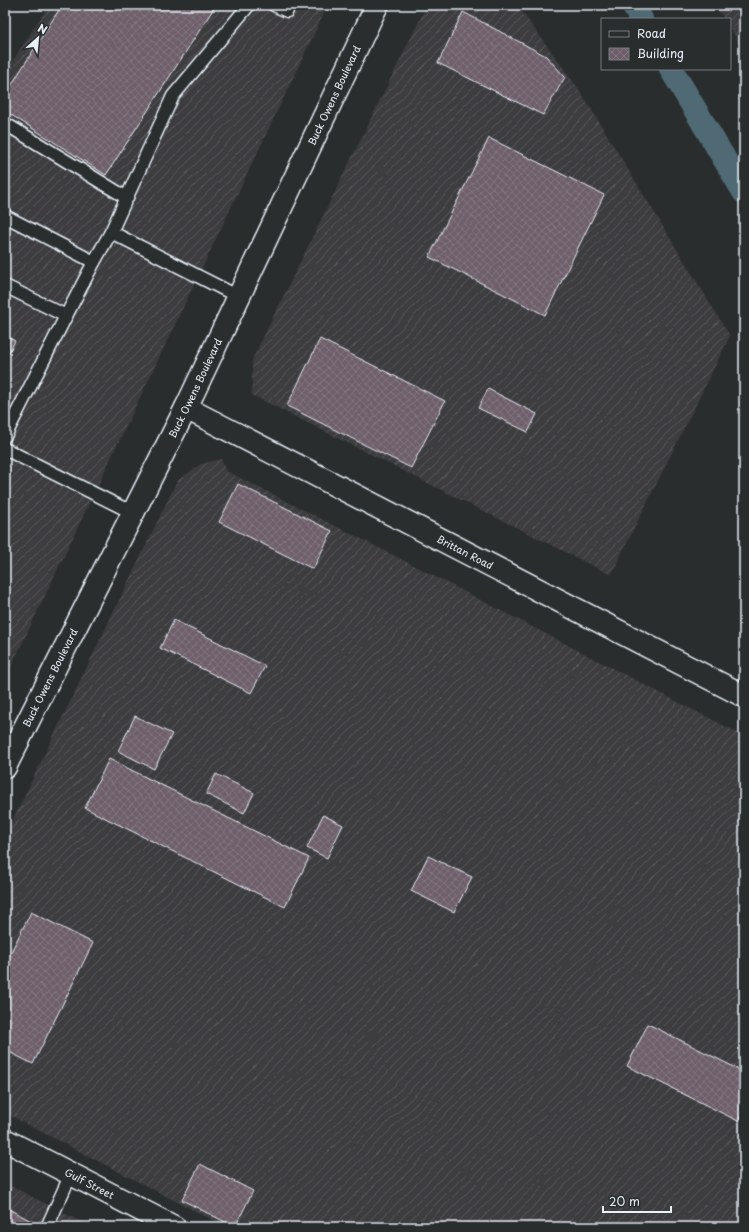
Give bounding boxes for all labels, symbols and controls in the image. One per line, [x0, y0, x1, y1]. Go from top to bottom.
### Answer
north arrow [18, 18, 58, 58]
legend [601, 18, 731, 70]
text: N [35, 19, 51, 38]
text: Road [637, 24, 666, 42]
street label: Buck Owens Boulevard [304, 43, 364, 147]
text: Building [637, 44, 684, 62]
street label: Buck Owens Boulevard [164, 336, 225, 440]
street label: Brittan Road [434, 531, 496, 573]
street label: Buck Owens Boulevard [18, 626, 81, 729]
street label: Gulf Street [62, 1164, 117, 1202]
scale bar [603, 1188, 671, 1214]
text: 20 m [609, 1192, 640, 1210]

